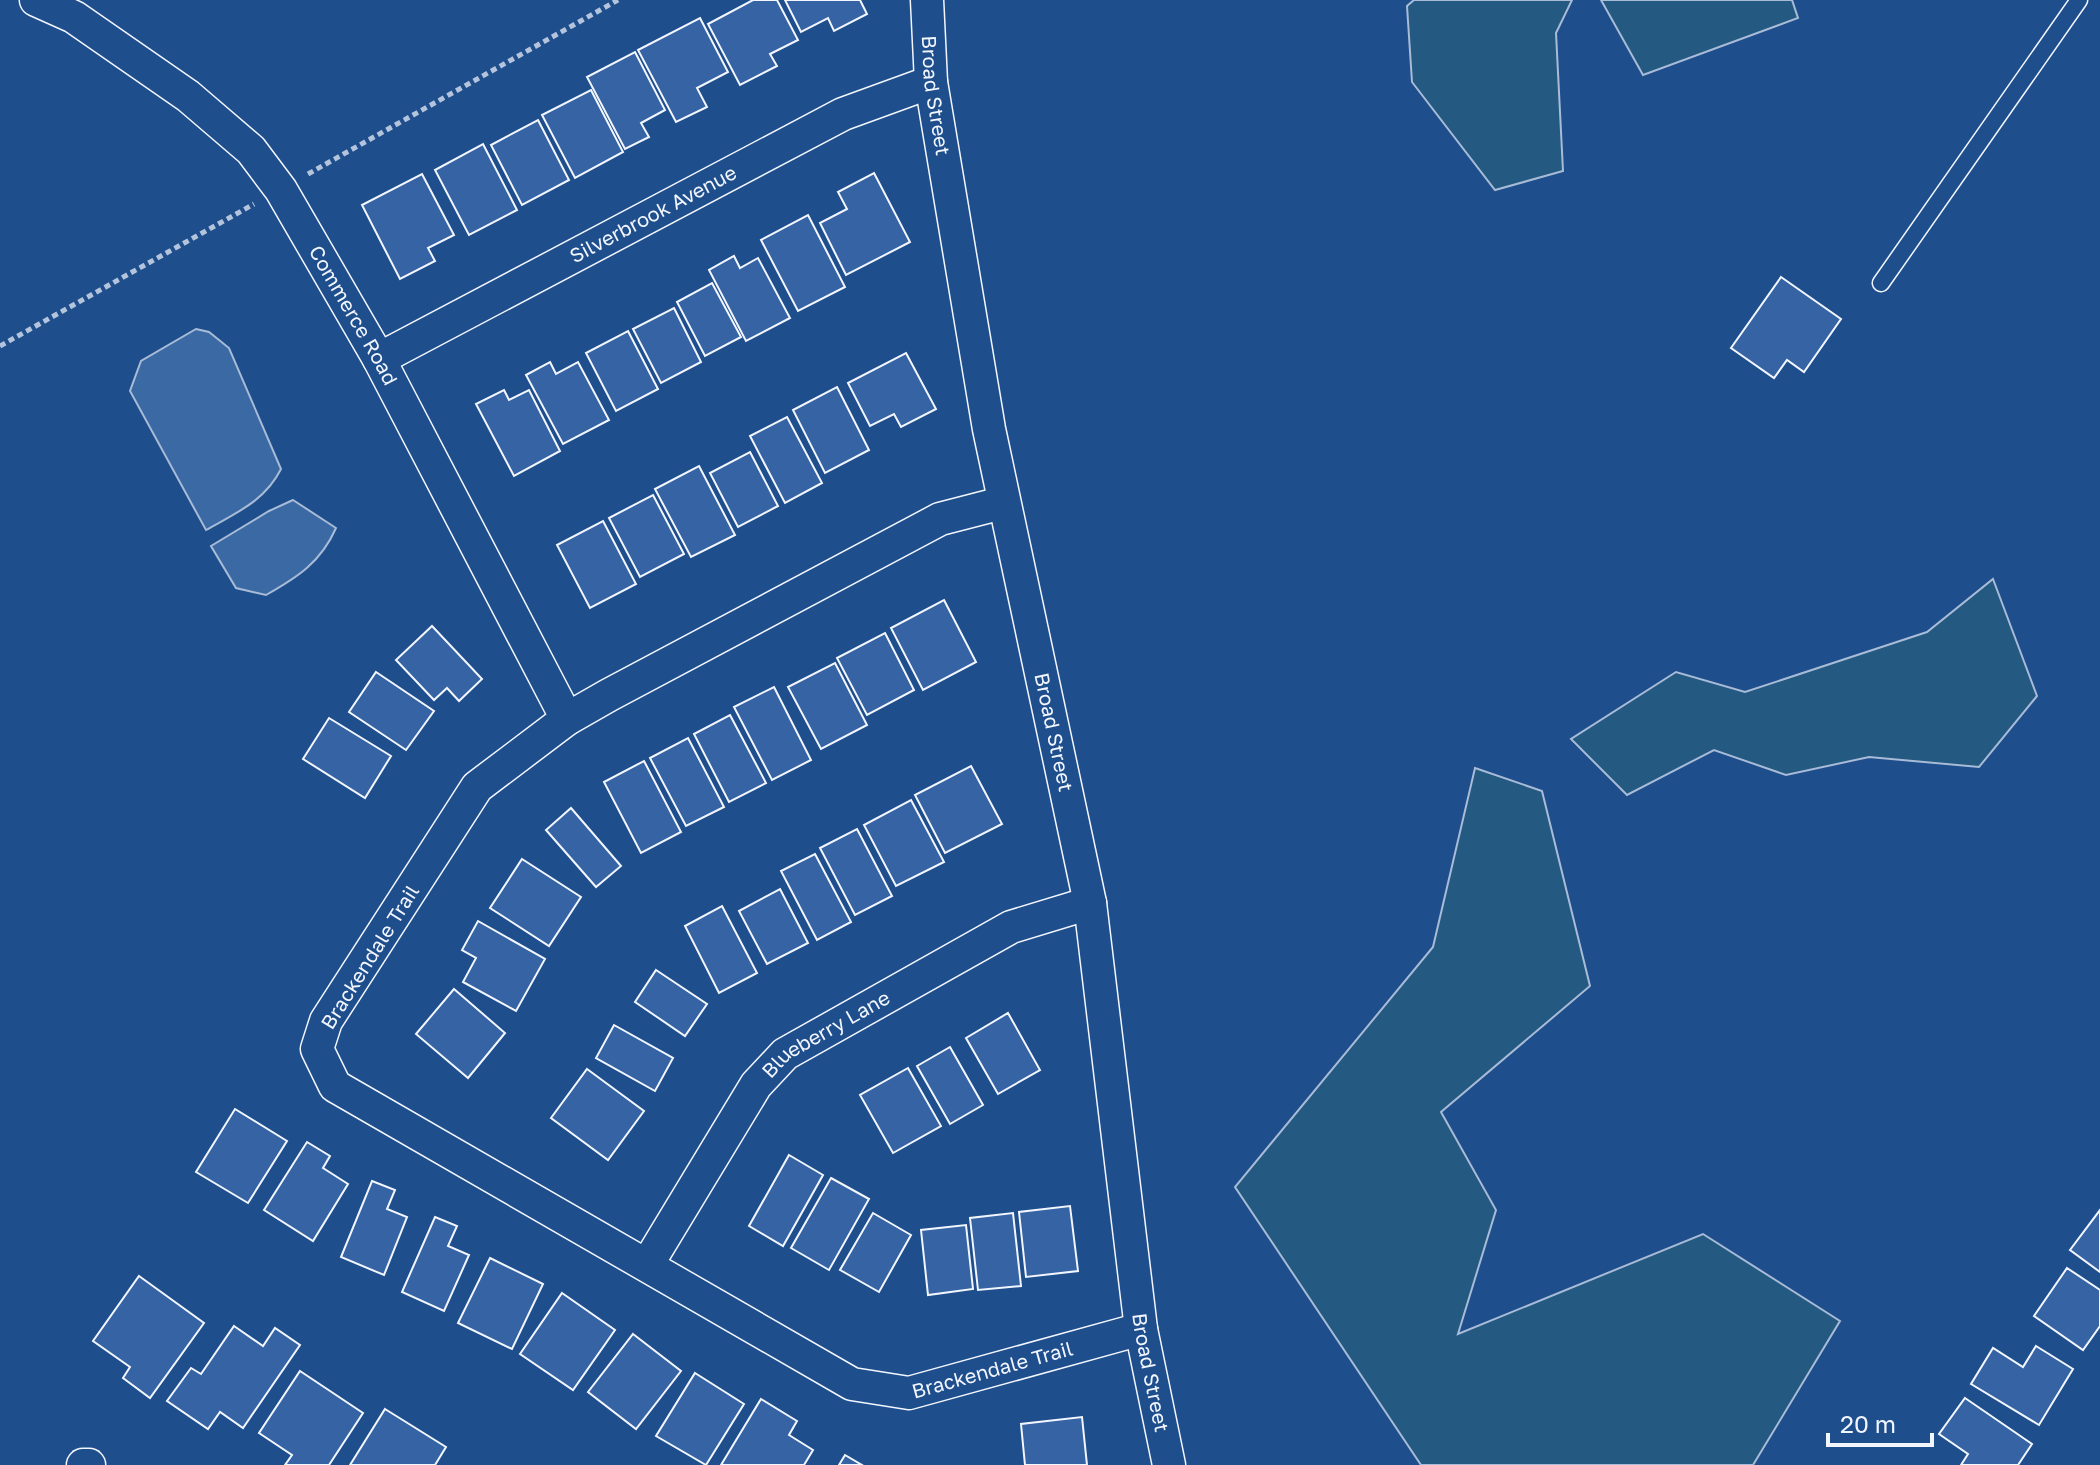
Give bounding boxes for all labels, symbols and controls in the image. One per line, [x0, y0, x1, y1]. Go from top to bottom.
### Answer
street label: Broad Street [918, 35, 956, 157]
street label: Silverbrook Avenue [565, 159, 740, 267]
street label: Commerce Road [305, 241, 403, 389]
street label: Broad Street [1030, 670, 1079, 794]
street label: Brackendale Trail [315, 880, 423, 1033]
street label: Blueberry Lane [756, 985, 894, 1082]
street label: Broad Street [1128, 1312, 1175, 1434]
street label: Brackendale Trail [909, 1335, 1075, 1403]
scale bar [1828, 1397, 1932, 1447]
text: 20 m [1840, 1409, 1896, 1438]

